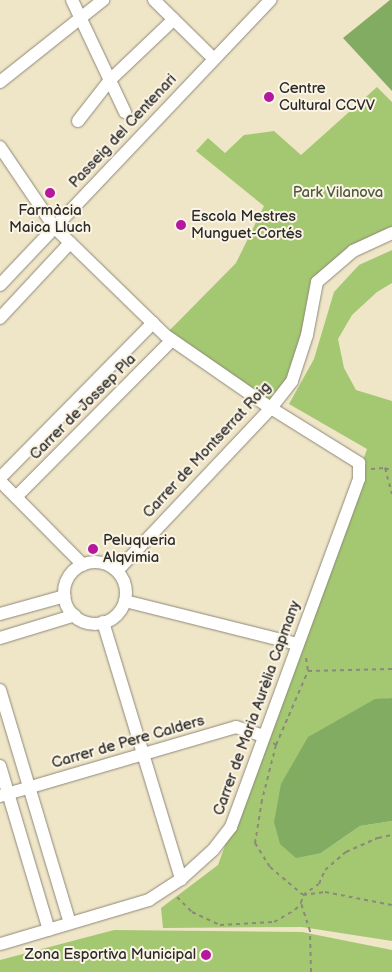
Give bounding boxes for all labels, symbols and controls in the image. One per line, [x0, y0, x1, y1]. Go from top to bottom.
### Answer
street label: Passeig del Centenari [66, 70, 180, 192]
place label: Centre Cultural CCVV [279, 79, 375, 114]
marker: Centre Cultural CCVV [263, 91, 275, 103]
park label: Park Vilanova [292, 184, 384, 202]
marker: Farmàcia Maica Lluch [44, 187, 56, 199]
place label: Farmàcia Maica Lluch [9, 201, 91, 236]
place label: Escola Mestres Munguet-Cortés [191, 207, 302, 242]
marker: Escola Mestres Munguet-Cortés [175, 219, 187, 231]
street label: Carrer de Jossep Pla [26, 350, 140, 464]
street label: Carrer de Montserrat Roig [139, 378, 275, 522]
place label: Peluqueria Alqvimia [103, 531, 176, 566]
marker: Peluqueria Alqvimia [87, 543, 99, 555]
street label: Carrer de Maria Aurèlia Capmany [210, 598, 304, 818]
street label: Carrer de Pere Calders [50, 712, 206, 772]
place label: Zona Esportiva Municipal [25, 946, 196, 964]
marker: Zona Esportiva Municipal [200, 949, 212, 961]

